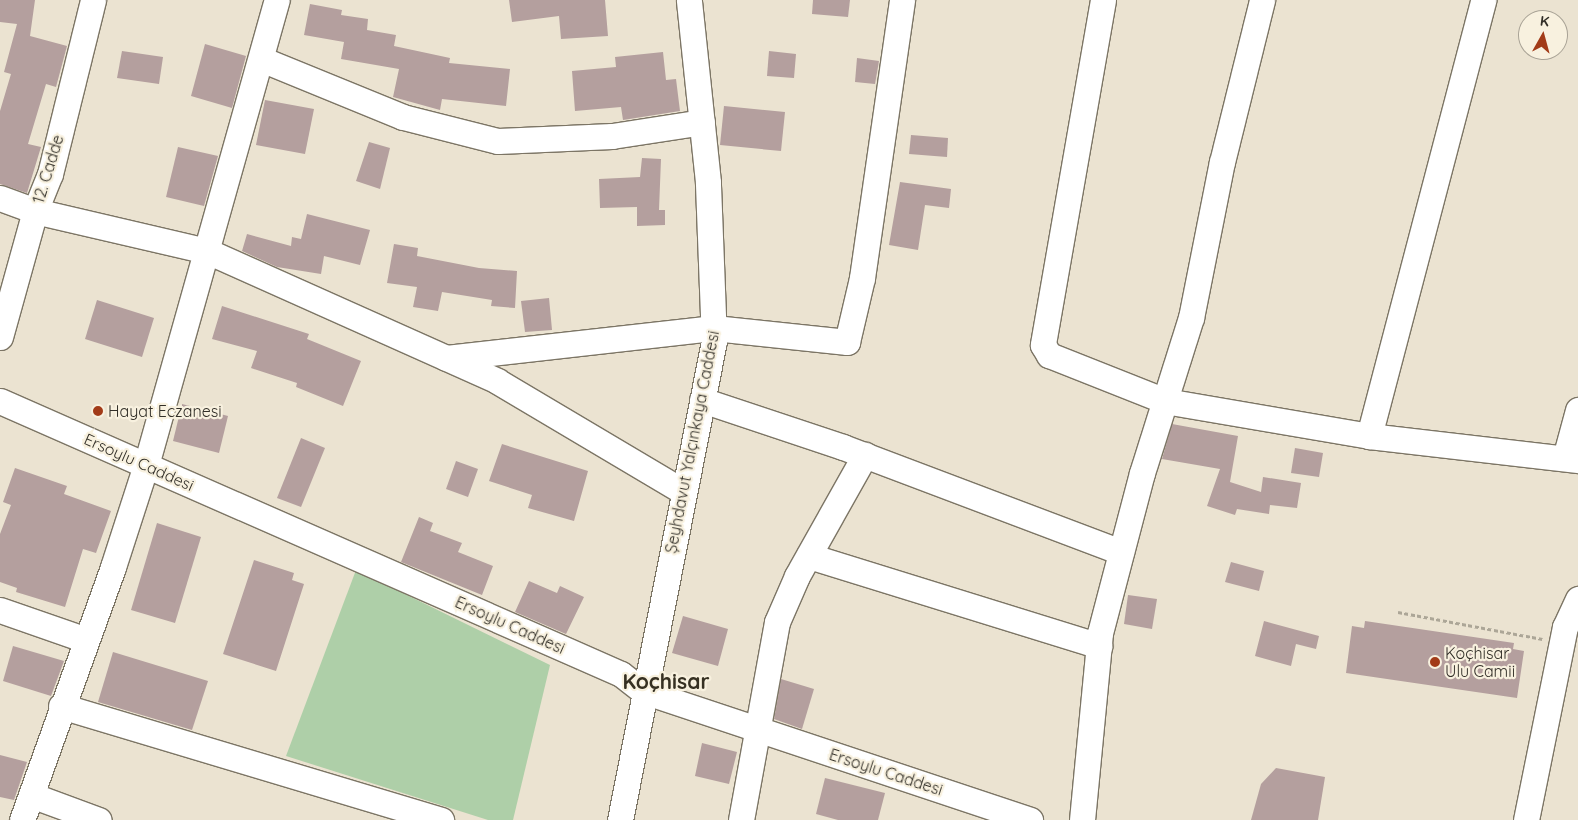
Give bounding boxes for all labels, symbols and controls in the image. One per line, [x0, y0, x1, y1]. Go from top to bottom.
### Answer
north arrow [1518, 10, 1568, 60]
text: K [1539, 12, 1550, 31]
street label: 12. Cadde [28, 132, 68, 206]
street label: Şeyhdavut Yalçınkaya Caddesi [661, 329, 723, 555]
place label: Hayat Eczanesi [108, 401, 222, 421]
marker: Hayat Eczanesi [92, 405, 104, 417]
street label: Ersoylu Caddesi [81, 429, 197, 495]
street label: Ersoylu Caddesi [452, 592, 568, 658]
place label: Koçhisar Ulu Camii [1445, 643, 1515, 681]
marker: Koçhisar Ulu Camii [1429, 656, 1441, 668]
district label: Koçhisar [622, 668, 710, 694]
street label: Ersoylu Caddesi [827, 745, 945, 799]

